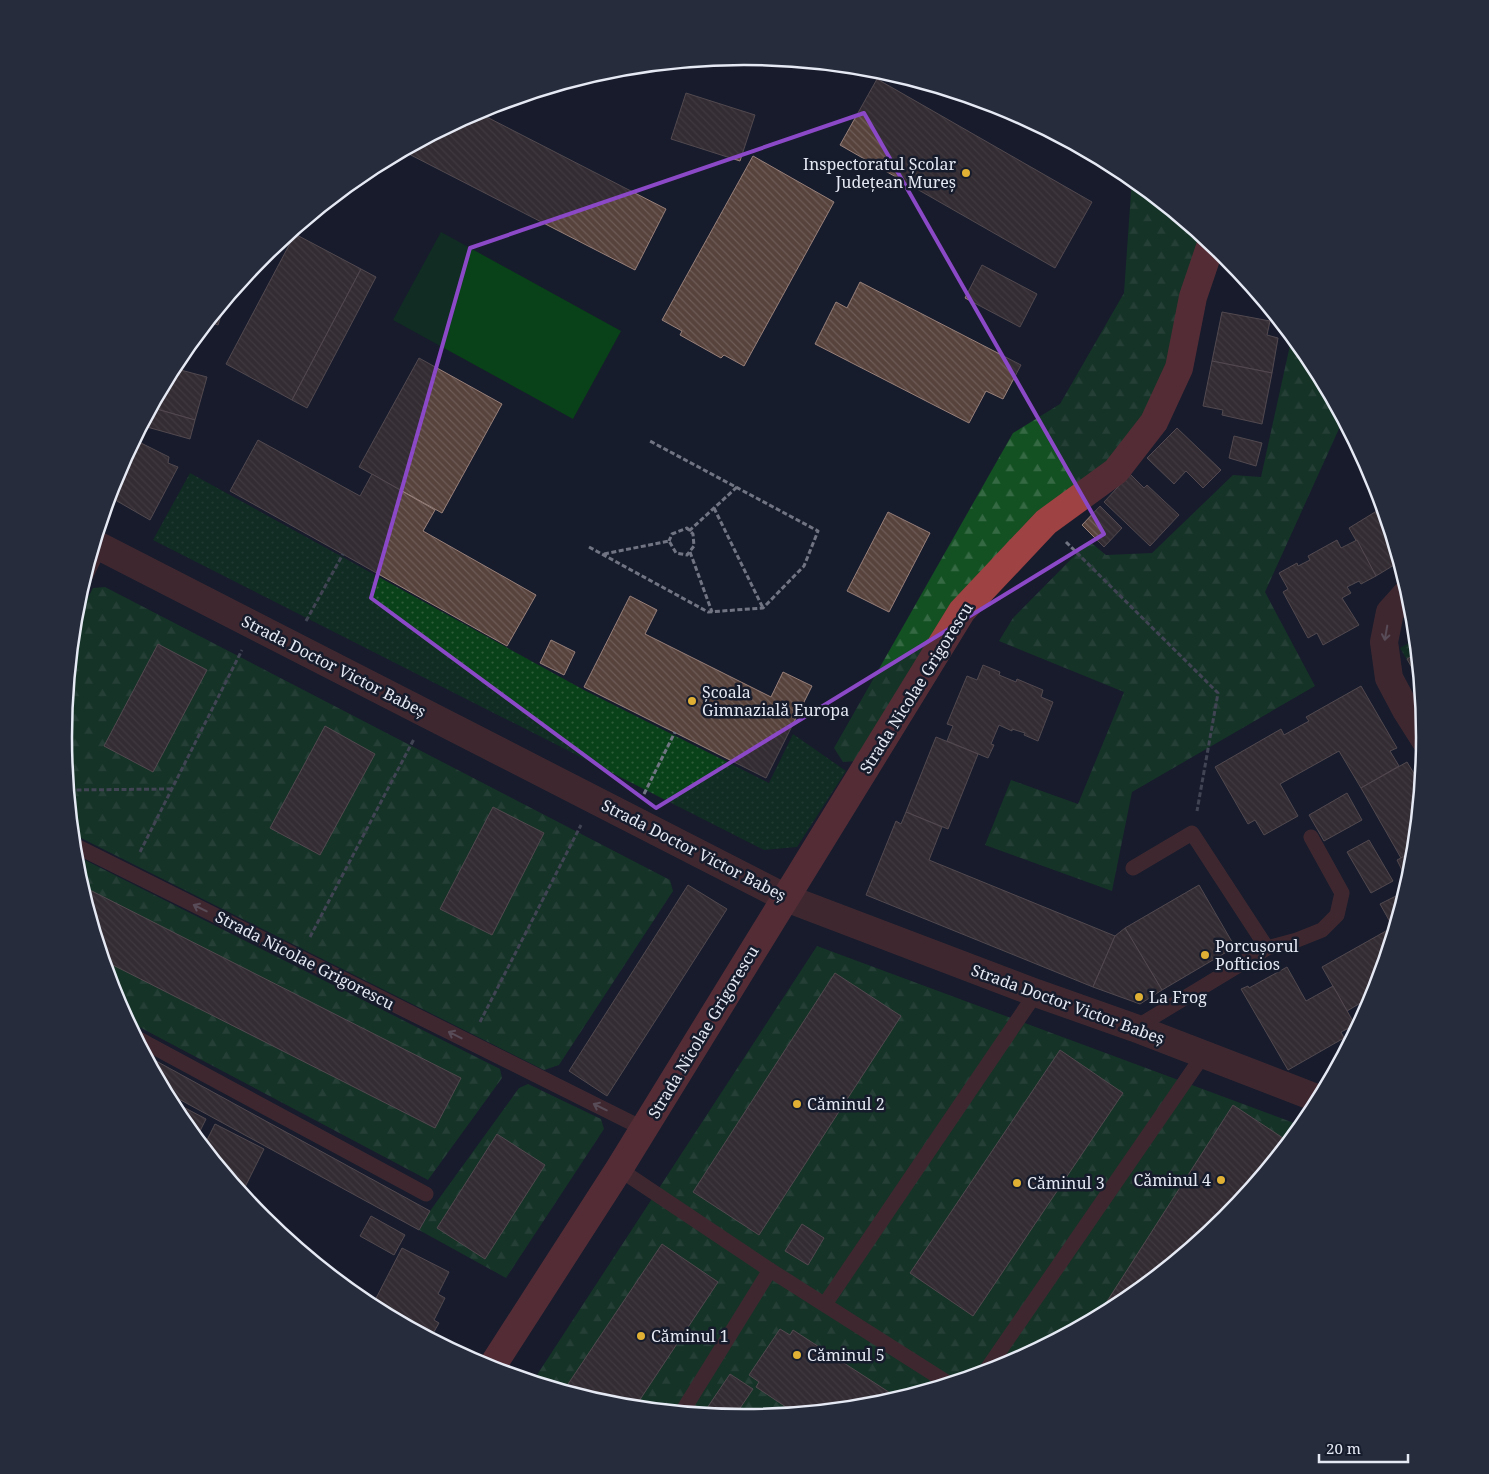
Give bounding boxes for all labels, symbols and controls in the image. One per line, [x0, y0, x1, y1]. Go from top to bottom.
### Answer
place label: Inspectoratul Școlar Județean Mureș [803, 153, 956, 193]
marker: Inspectoratul Școlar Județean Mureș [960, 167, 972, 179]
street label: Strada Nicolae Grigorescu [854, 598, 978, 778]
street label: Strada Doctor Victor Babeș [238, 610, 430, 722]
one-way arrow [1381, 625, 1391, 641]
place label: Școala Gimnazială Europa [702, 681, 849, 721]
marker: Școala Gimnazială Europa [686, 695, 698, 707]
street label: Strada Doctor Victor Babeș [598, 794, 790, 906]
one-way arrow [193, 903, 208, 912]
street label: Strada Nicolae Grigorescu [212, 905, 398, 1015]
place label: Porcușorul Pofticios [1215, 935, 1299, 975]
street label: Strada Nicolae Grigorescu [643, 942, 763, 1122]
marker: Porcușorul Pofticios [1199, 949, 1211, 961]
street label: Strada Doctor Victor Babeș [968, 959, 1168, 1049]
place label: La Frog [1149, 986, 1207, 1008]
marker: La Frog [1133, 991, 1145, 1003]
one-way arrow [448, 1030, 463, 1039]
place label: Căminul 2 [807, 1093, 885, 1115]
marker: Căminul 2 [791, 1098, 803, 1110]
one-way arrow [593, 1102, 608, 1112]
place label: Căminul 4 [1133, 1169, 1211, 1191]
place label: Căminul 3 [1027, 1172, 1105, 1194]
marker: Căminul 4 [1215, 1174, 1227, 1186]
marker: Căminul 3 [1011, 1177, 1023, 1189]
place label: Căminul 1 [651, 1325, 729, 1347]
marker: Căminul 1 [635, 1330, 647, 1342]
place label: Căminul 5 [807, 1344, 885, 1366]
marker: Căminul 5 [791, 1349, 803, 1361]
scale bar [1319, 1432, 1408, 1464]
text: 20 m [1326, 1438, 1361, 1458]

